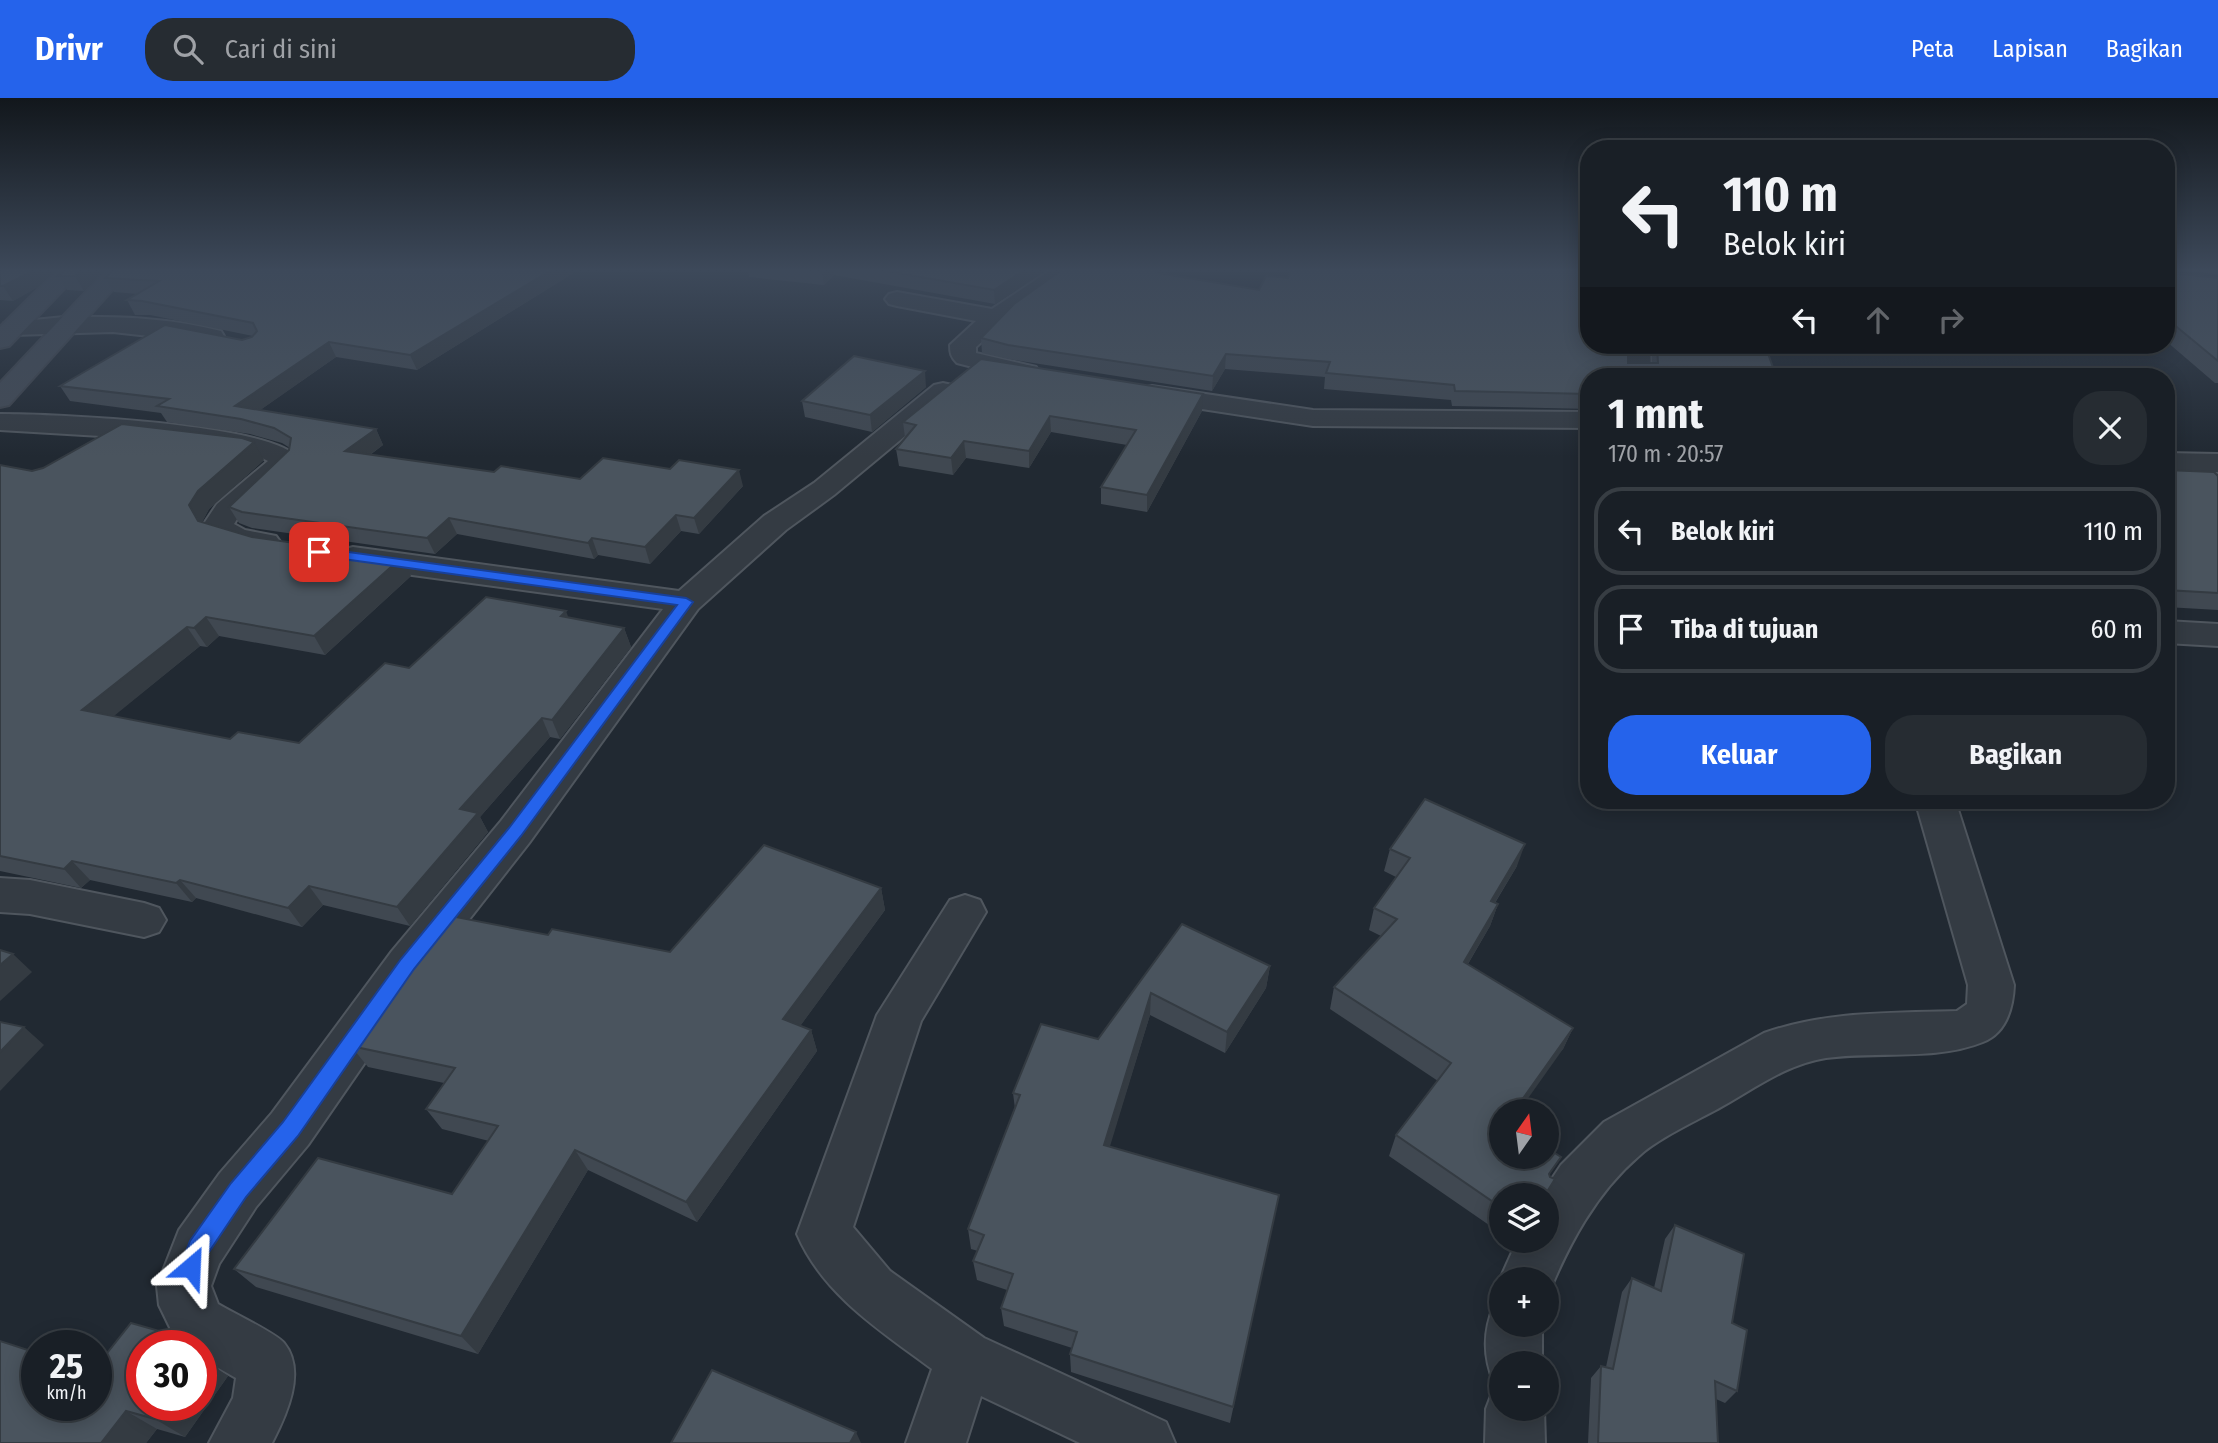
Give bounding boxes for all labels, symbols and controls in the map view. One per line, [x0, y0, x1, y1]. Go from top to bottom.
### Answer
search box [145, 18, 635, 81]
text: Drivr [35, 29, 103, 69]
icon: search [169, 30, 207, 68]
text: Cari di sini [225, 34, 337, 65]
text: Peta [1911, 35, 1954, 63]
text: Lapisan [1992, 35, 2068, 63]
text: Bagikan [2106, 35, 2183, 63]
text: 110 m [1723, 165, 1838, 224]
icon: left [1608, 168, 1699, 259]
text: Belok kiri [1723, 225, 1846, 263]
icon: left [1786, 301, 1824, 339]
icon: ahead [1859, 301, 1897, 339]
icon: right [1932, 301, 1970, 339]
text: 1 mnt [1608, 389, 1703, 439]
button: close [2073, 391, 2147, 465]
text: 170 m · 20:57 [1608, 440, 1723, 468]
icon: left [1612, 512, 1650, 550]
text: Belok kiri [1671, 516, 1774, 547]
text: 110 m [2083, 516, 2143, 547]
pin [289, 522, 349, 582]
icon: arrive [300, 533, 338, 571]
icon: arrive [1612, 610, 1650, 648]
text: Tiba di tujuan [1671, 614, 1818, 645]
text: 60 m [2090, 614, 2143, 645]
button: Keluar [1608, 715, 1871, 795]
button: Bagikan [1885, 715, 2147, 795]
north arrow [1489, 1099, 1559, 1169]
map controls [1489, 1099, 1559, 1421]
button: layers [1489, 1183, 1559, 1253]
position arrow [154, 1230, 228, 1304]
button: + [1489, 1267, 1559, 1337]
speed limit sign: 30 [126, 1330, 217, 1421]
text: 25 [50, 1345, 83, 1387]
button: − [1489, 1351, 1559, 1421]
text: km/h [46, 1382, 87, 1404]

